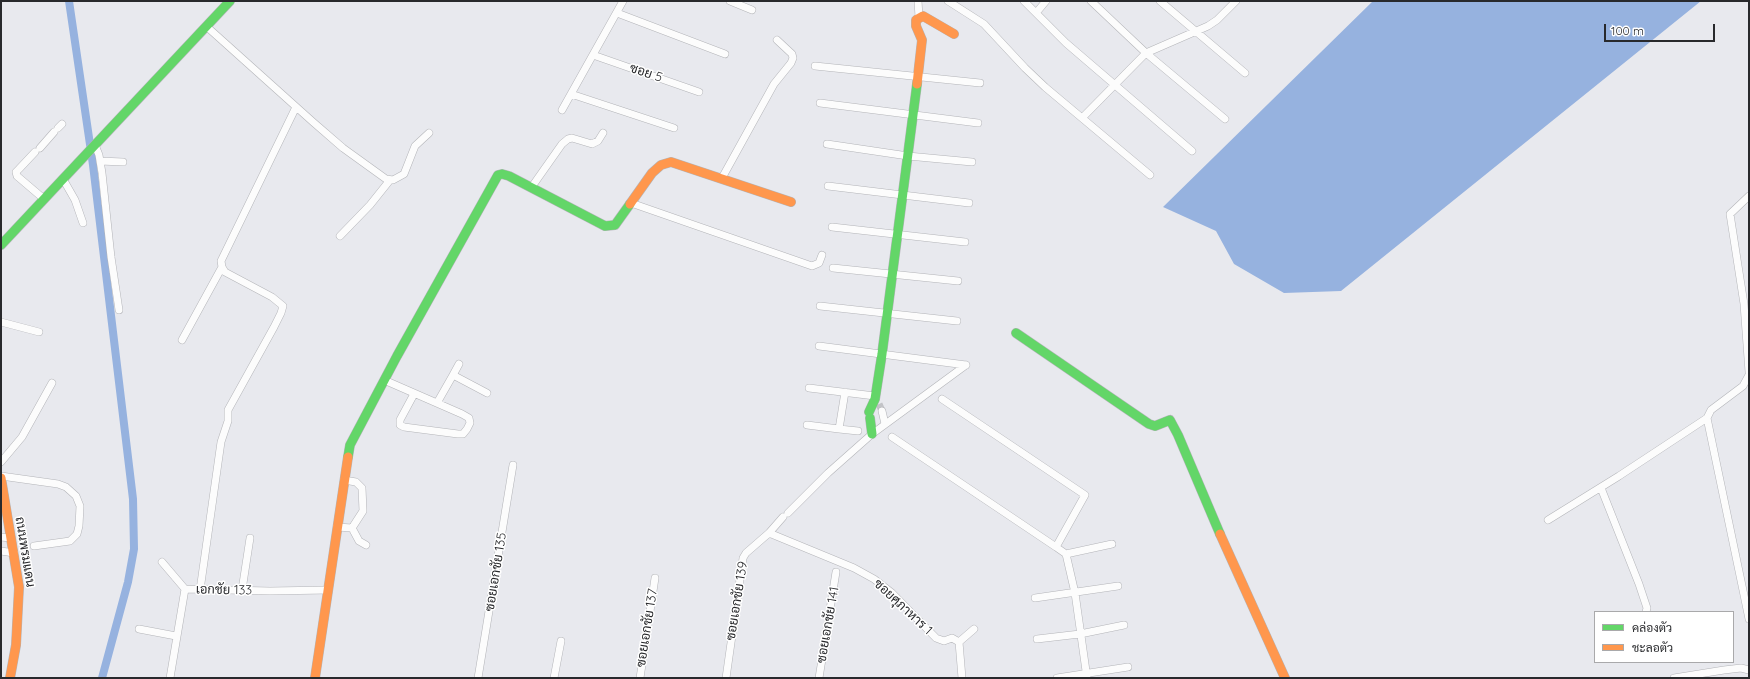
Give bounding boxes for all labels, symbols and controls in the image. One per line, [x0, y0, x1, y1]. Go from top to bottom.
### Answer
scale bar [1606, 16, 1717, 42]
text: 100 m [1611, 23, 1644, 38]
street label: ซอย 5 [628, 60, 664, 86]
street label: ถนนพรมแดน [12, 516, 38, 588]
street label: ซอยเอกชัย 135 [482, 531, 510, 613]
street label: ซอยเอกชัย 139 [723, 560, 751, 642]
street label: ซอยศุภาหาร 1 [870, 576, 936, 638]
street label: เอกชัย 133 [196, 582, 252, 598]
street label: ซอยเอกชัย 141 [814, 586, 842, 664]
street label: ซอยเอกชัย 137 [633, 588, 661, 668]
legend [1594, 611, 1734, 663]
text: คล่องตัว [1632, 620, 1672, 635]
text: ชะลอตัว [1632, 640, 1673, 655]

